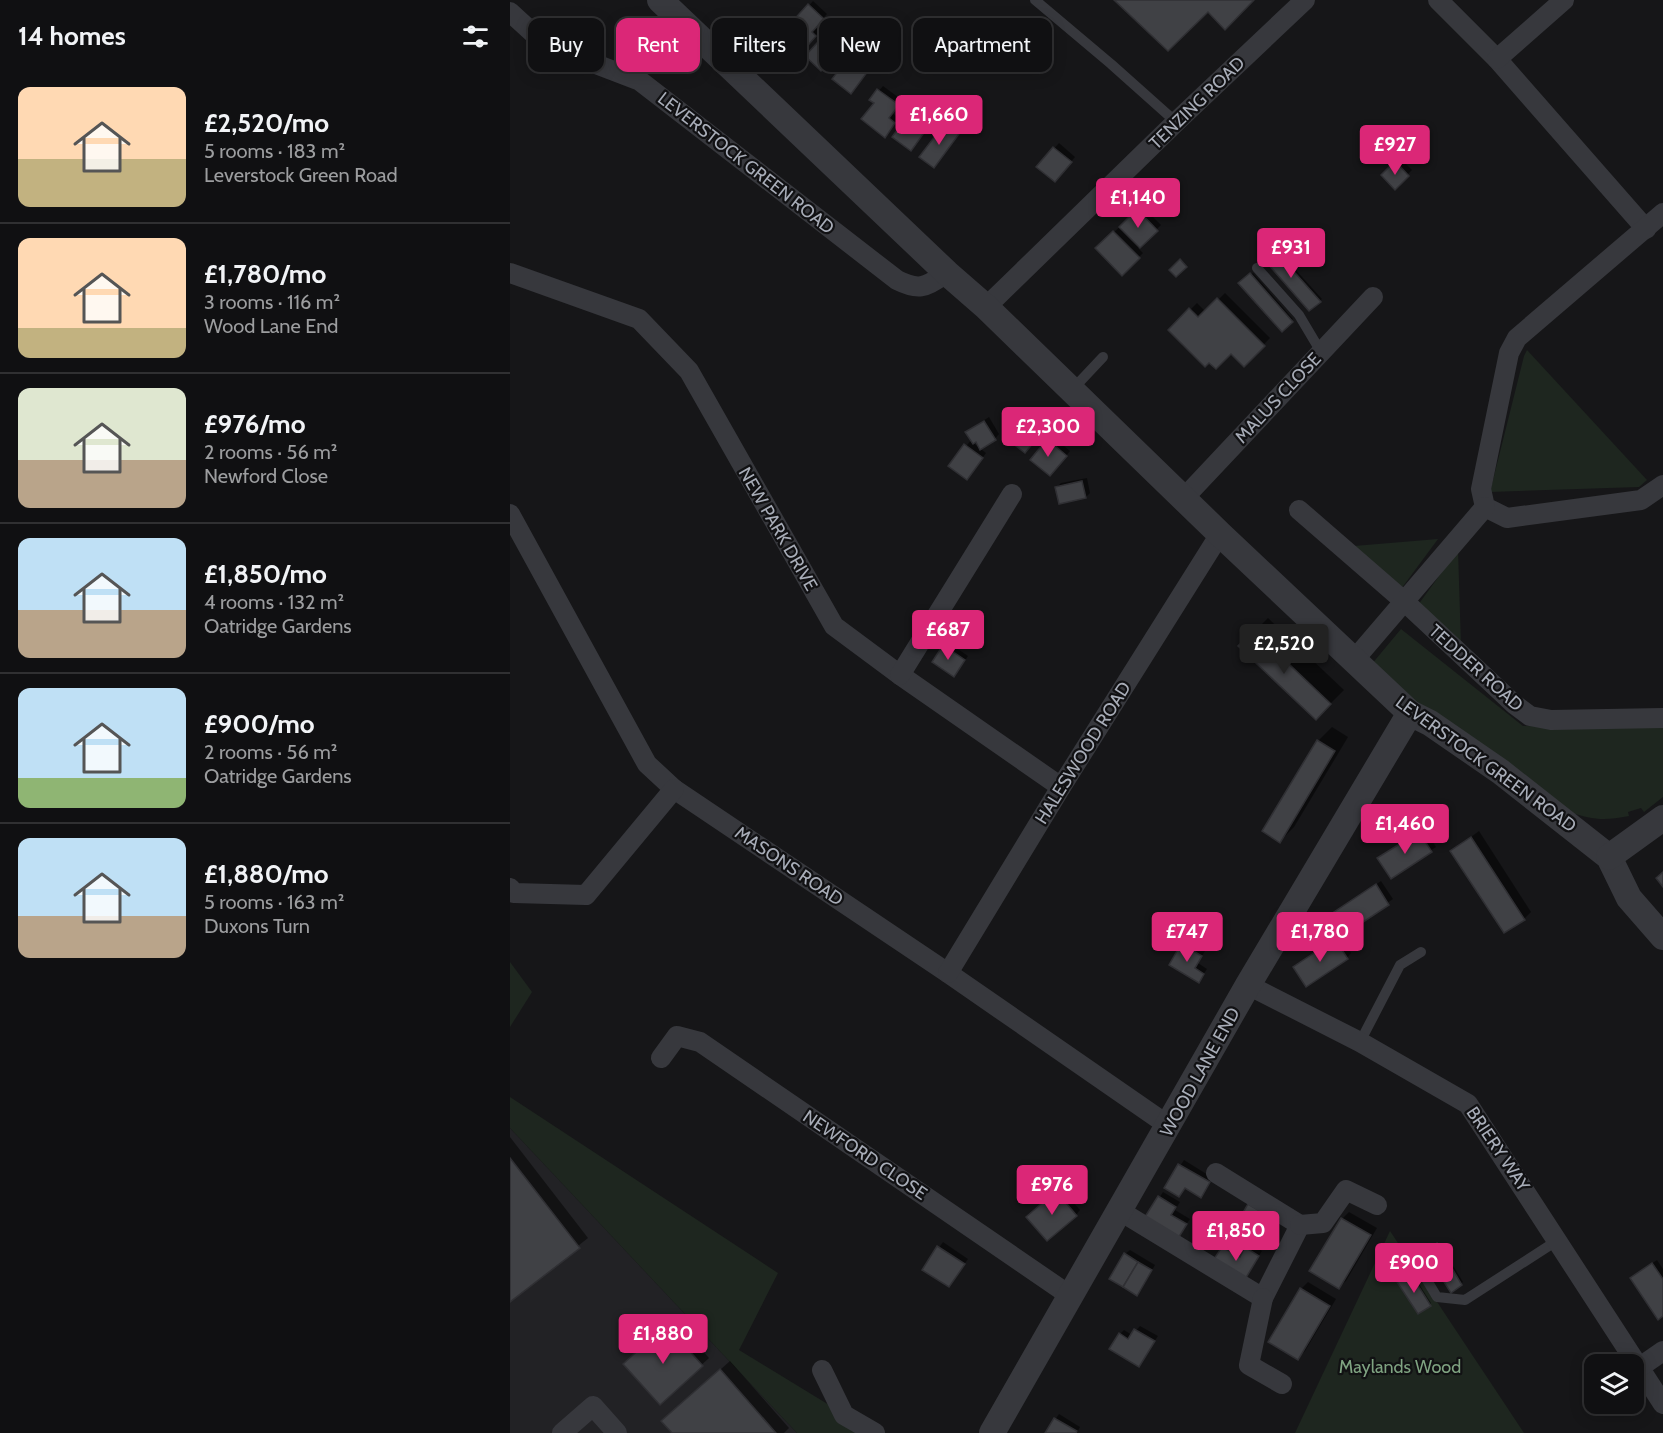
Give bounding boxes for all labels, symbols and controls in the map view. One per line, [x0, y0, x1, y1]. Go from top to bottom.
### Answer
chip: Buy [528, 18, 604, 72]
chip: Rent [616, 18, 700, 72]
chip: Filters [712, 18, 807, 72]
chip: New [819, 18, 901, 72]
chip: Apartment [913, 18, 1052, 72]
text: 14 homes [18, 20, 126, 52]
icon: filters [459, 20, 492, 53]
street label: TENZING ROAD [1145, 52, 1249, 154]
street label: LEVERSTOCK GREEN ROAD [653, 87, 839, 239]
pin: £1,660 [890, 95, 988, 146]
text: £1,660 [909, 102, 969, 126]
text: £2,520/mo [204, 107, 329, 139]
icon: home [66, 111, 138, 183]
pin: £927 [1359, 125, 1431, 176]
text: £927 [1374, 132, 1416, 156]
text: 5 rooms · 183 m² [204, 139, 345, 163]
text: Leverstock Green Road [204, 163, 398, 187]
pin: £1,140 [1089, 178, 1187, 229]
text: £1,140 [1110, 185, 1166, 209]
pin: £931 [1255, 228, 1327, 279]
text: £931 [1271, 235, 1311, 259]
text: £1,780/mo [204, 258, 326, 290]
icon: home [66, 262, 138, 334]
text: 3 rooms · 116 m² [204, 290, 340, 314]
text: Wood Lane End [204, 314, 338, 338]
street label: MALUS CLOSE [1230, 348, 1326, 448]
pin: £2,300 [999, 407, 1097, 458]
text: £976/mo [204, 408, 306, 440]
icon: home [66, 412, 138, 484]
text: £2,300 [1016, 414, 1080, 438]
text: 2 rooms · 56 m² [204, 440, 337, 464]
street label: NEW PARK DRIVE [734, 463, 822, 595]
text: Newford Close [204, 464, 328, 488]
text: £1,850/mo [204, 558, 327, 590]
icon: home [66, 562, 138, 634]
text: 4 rooms · 132 m² [204, 590, 344, 614]
pin: £687 [912, 610, 984, 661]
text: Oatridge Gardens [204, 614, 352, 638]
text: £687 [926, 617, 970, 641]
street label: TEDDER ROAD [1424, 620, 1528, 716]
pin: £2,520 [1235, 624, 1333, 675]
text: £2,520 [1253, 631, 1315, 655]
street label: HALESWOOD ROAD [1030, 678, 1136, 828]
street label: LEVERSTOCK GREEN ROAD [1391, 691, 1581, 837]
text: £900/mo [204, 708, 315, 740]
icon: home [66, 712, 138, 784]
text: 2 rooms · 56 m² [204, 740, 337, 764]
text: Oatridge Gardens [204, 764, 352, 788]
pin: £1,460 [1356, 804, 1454, 855]
text: £1,460 [1375, 811, 1435, 835]
street label: MASONS ROAD [731, 822, 847, 910]
text: £1,880/mo [204, 858, 329, 890]
icon: home [66, 862, 138, 934]
text: 5 rooms · 163 m² [204, 890, 344, 914]
pin: £747 [1151, 912, 1223, 963]
pin: £1,780 [1271, 912, 1369, 963]
text: Duxons Turn [204, 914, 310, 938]
text: £747 [1166, 919, 1208, 943]
text: £1,780 [1291, 919, 1349, 943]
street label: WOOD LANE END [1155, 1004, 1245, 1140]
street label: BRIERY WAY [1462, 1102, 1535, 1196]
street label: NEWFORD CLOSE [799, 1105, 931, 1205]
pin: £976 [1016, 1165, 1088, 1216]
text: £976 [1031, 1172, 1073, 1196]
pin: £1,850 [1187, 1211, 1285, 1262]
text: £1,850 [1206, 1218, 1266, 1242]
pin: £900 [1378, 1243, 1450, 1294]
text: £900 [1389, 1250, 1439, 1274]
pin: £1,880 [614, 1314, 712, 1365]
text: £1,880 [633, 1321, 693, 1345]
map controls [1584, 1354, 1644, 1414]
button: layers [1584, 1354, 1644, 1414]
park label: Maylands Wood [1339, 1356, 1461, 1378]

